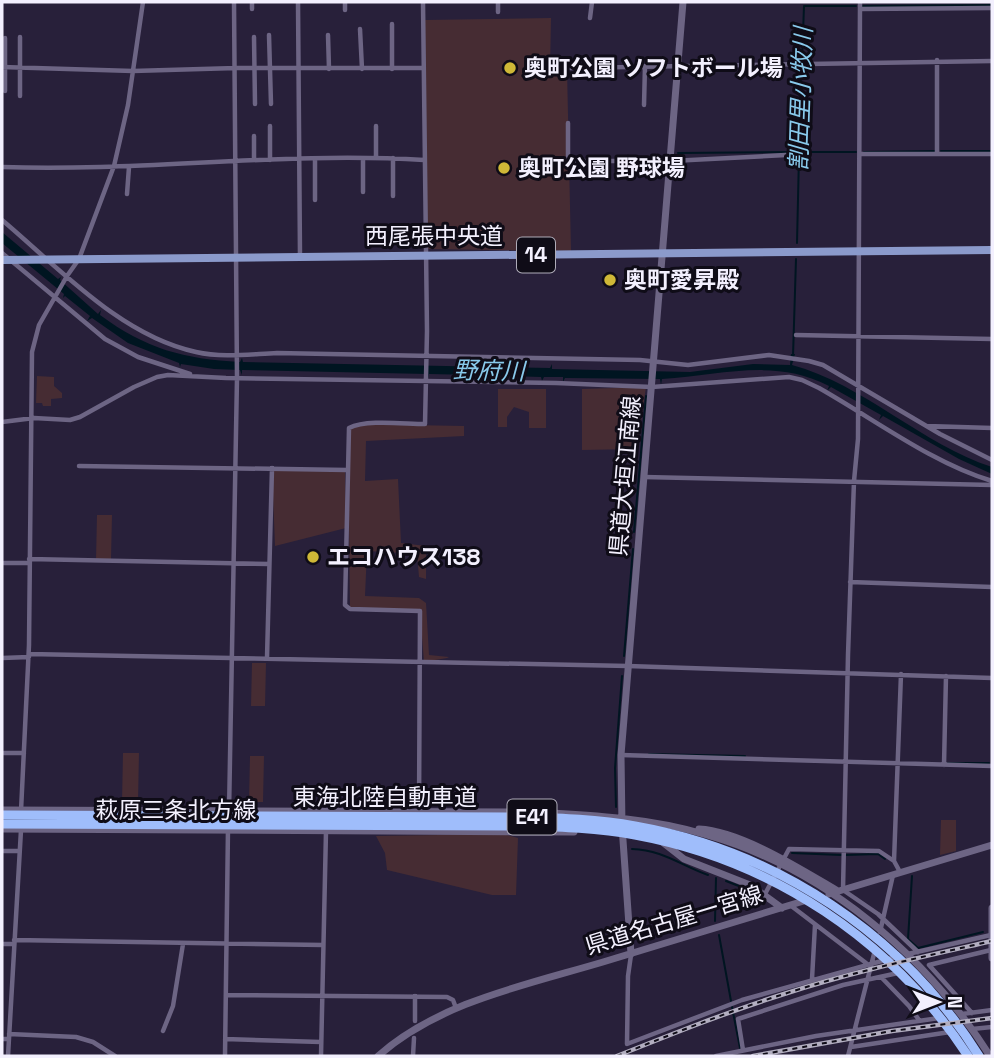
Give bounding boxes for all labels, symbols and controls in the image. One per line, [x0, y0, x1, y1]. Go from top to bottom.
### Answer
water label: 割田里小牧川 [782, 23, 819, 171]
place label: 奥町公園 ソフトボール場 [524, 53, 783, 83]
marker: 奥町公園 ソフトボール場 [502, 60, 518, 76]
place label: 奥町公園 野球場 [518, 153, 685, 183]
marker: 奥町公園 野球場 [496, 160, 512, 176]
street label: 西尾張中央道 [365, 221, 503, 251]
road number: 14 [517, 238, 555, 272]
place label: 奥町愛昇殿 [624, 265, 739, 295]
marker: 奥町愛昇殿 [602, 272, 618, 288]
water label: 野府川 [453, 354, 528, 387]
street label: 県道大垣江南線 [603, 394, 647, 558]
place label: エコハウス138 [327, 542, 480, 572]
marker: エコハウス138 [305, 549, 321, 565]
street label: 東海北陸自動車道 [293, 782, 477, 812]
street label: 萩原三条北方線 [96, 795, 257, 825]
road number: E41 [508, 800, 556, 834]
street label: 県道名古屋一宮線 [582, 879, 766, 961]
north arrow [903, 967, 973, 1037]
text: N [942, 996, 967, 1008]

